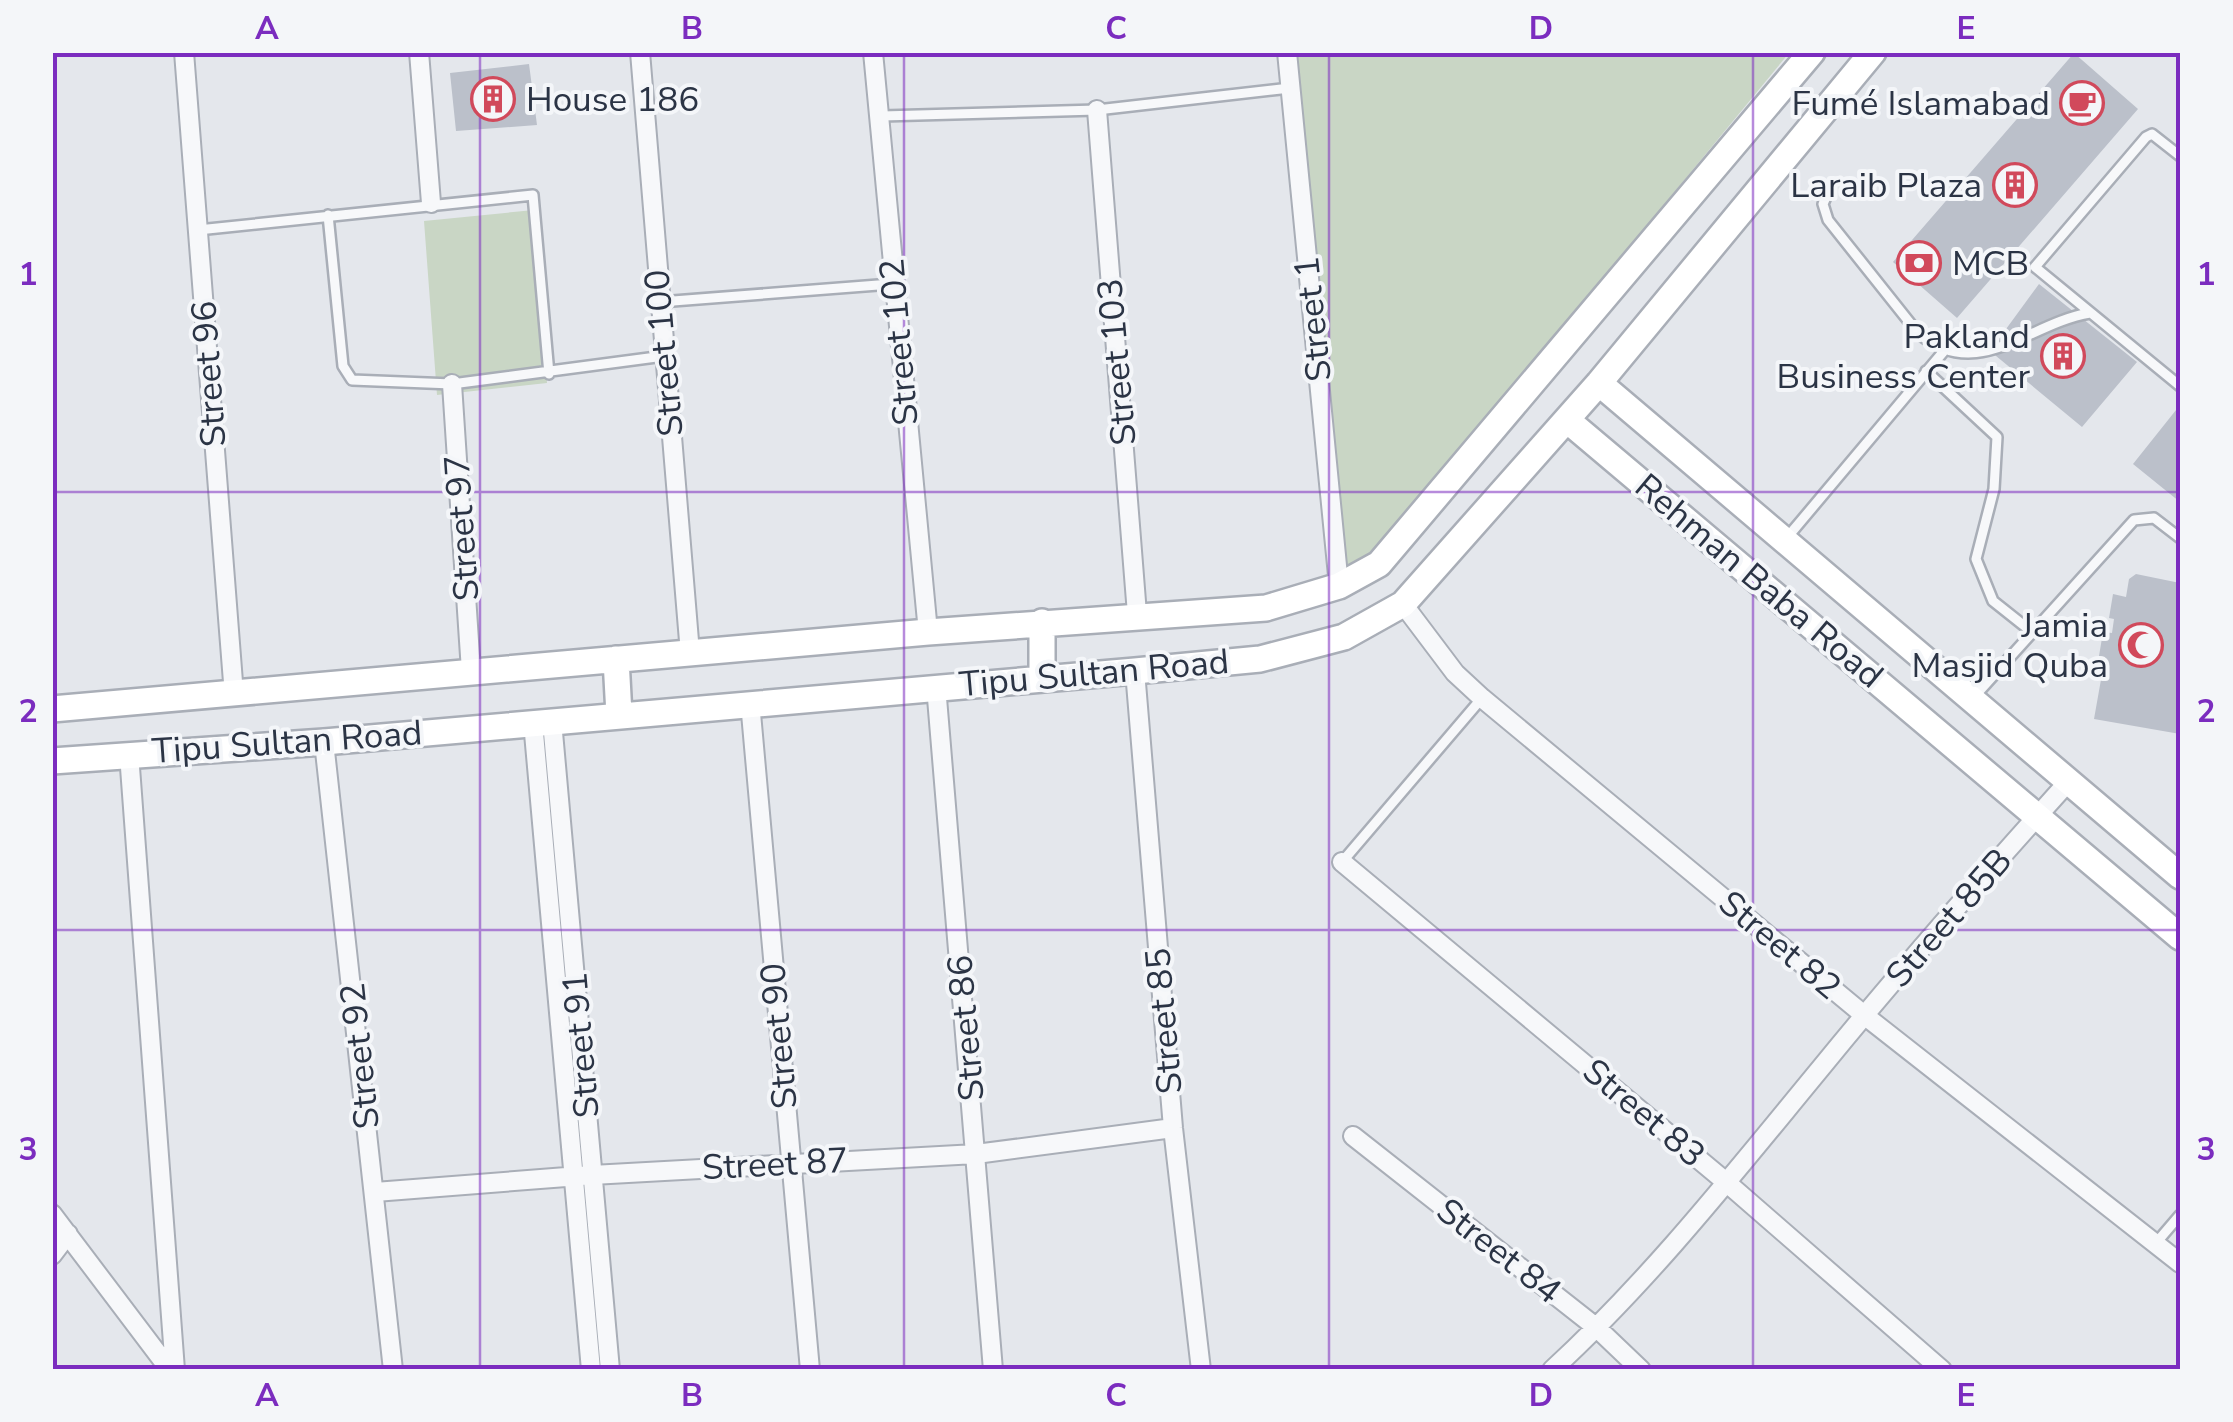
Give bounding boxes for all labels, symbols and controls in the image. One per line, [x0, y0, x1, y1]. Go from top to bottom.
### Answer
text: A [255, 7, 279, 50]
text: B [681, 7, 703, 50]
text: C [1105, 7, 1127, 50]
text: D [1529, 7, 1553, 50]
text: E [1956, 7, 1976, 50]
building icon: House 186 [470, 76, 516, 122]
place label: House 186 [526, 76, 699, 123]
place label: Fumé Islamabad [1791, 80, 2050, 127]
cafe icon: Fumé Islamabad [2059, 80, 2105, 126]
place label: Laraib Plaza [1790, 162, 1982, 209]
building icon: Laraib Plaza [1992, 162, 2038, 208]
bank icon: MCB [1896, 240, 1942, 286]
place label: MCB [1952, 240, 2029, 287]
text: 1 [18, 253, 38, 296]
text: 1 [2196, 253, 2216, 296]
street label: Street 1 [1283, 254, 1343, 384]
street label: Street 102 [868, 257, 930, 427]
street label: Street 100 [633, 268, 695, 438]
street label: Street 103 [1086, 277, 1148, 447]
street label: Street 96 [180, 299, 238, 449]
place label: Pakland Business Center [1777, 313, 2030, 400]
building icon: Pakland Business Center [2040, 333, 2086, 379]
street label: Street 97 [433, 453, 491, 603]
street label: Rehman Baba Road [1625, 463, 1893, 699]
place label: Jamia Masjid Quba [1911, 602, 2108, 689]
mosque icon: Jamia Masjid Quba [2118, 622, 2164, 668]
street label: Tipu Sultan Road [957, 638, 1231, 708]
text: 2 [18, 690, 38, 733]
text: 2 [2196, 690, 2216, 733]
street label: Tipu Sultan Road [150, 709, 424, 775]
street label: Street 85B [1875, 838, 2023, 998]
street label: Street 82 [1709, 880, 1851, 1010]
street label: Street 85 [1134, 946, 1194, 1096]
street label: Street 86 [936, 953, 996, 1103]
street label: Street 90 [749, 961, 809, 1111]
street label: Street 91 [551, 970, 611, 1120]
street label: Street 92 [329, 981, 391, 1131]
street label: Street 83 [1573, 1048, 1715, 1178]
text: 3 [18, 1128, 38, 1171]
text: 3 [2196, 1128, 2216, 1171]
street label: Street 87 [701, 1137, 849, 1191]
street label: Street 84 [1427, 1187, 1571, 1315]
text: A [255, 1374, 279, 1417]
text: B [681, 1374, 703, 1417]
text: C [1105, 1374, 1127, 1417]
text: D [1529, 1374, 1553, 1417]
text: E [1956, 1374, 1976, 1417]

